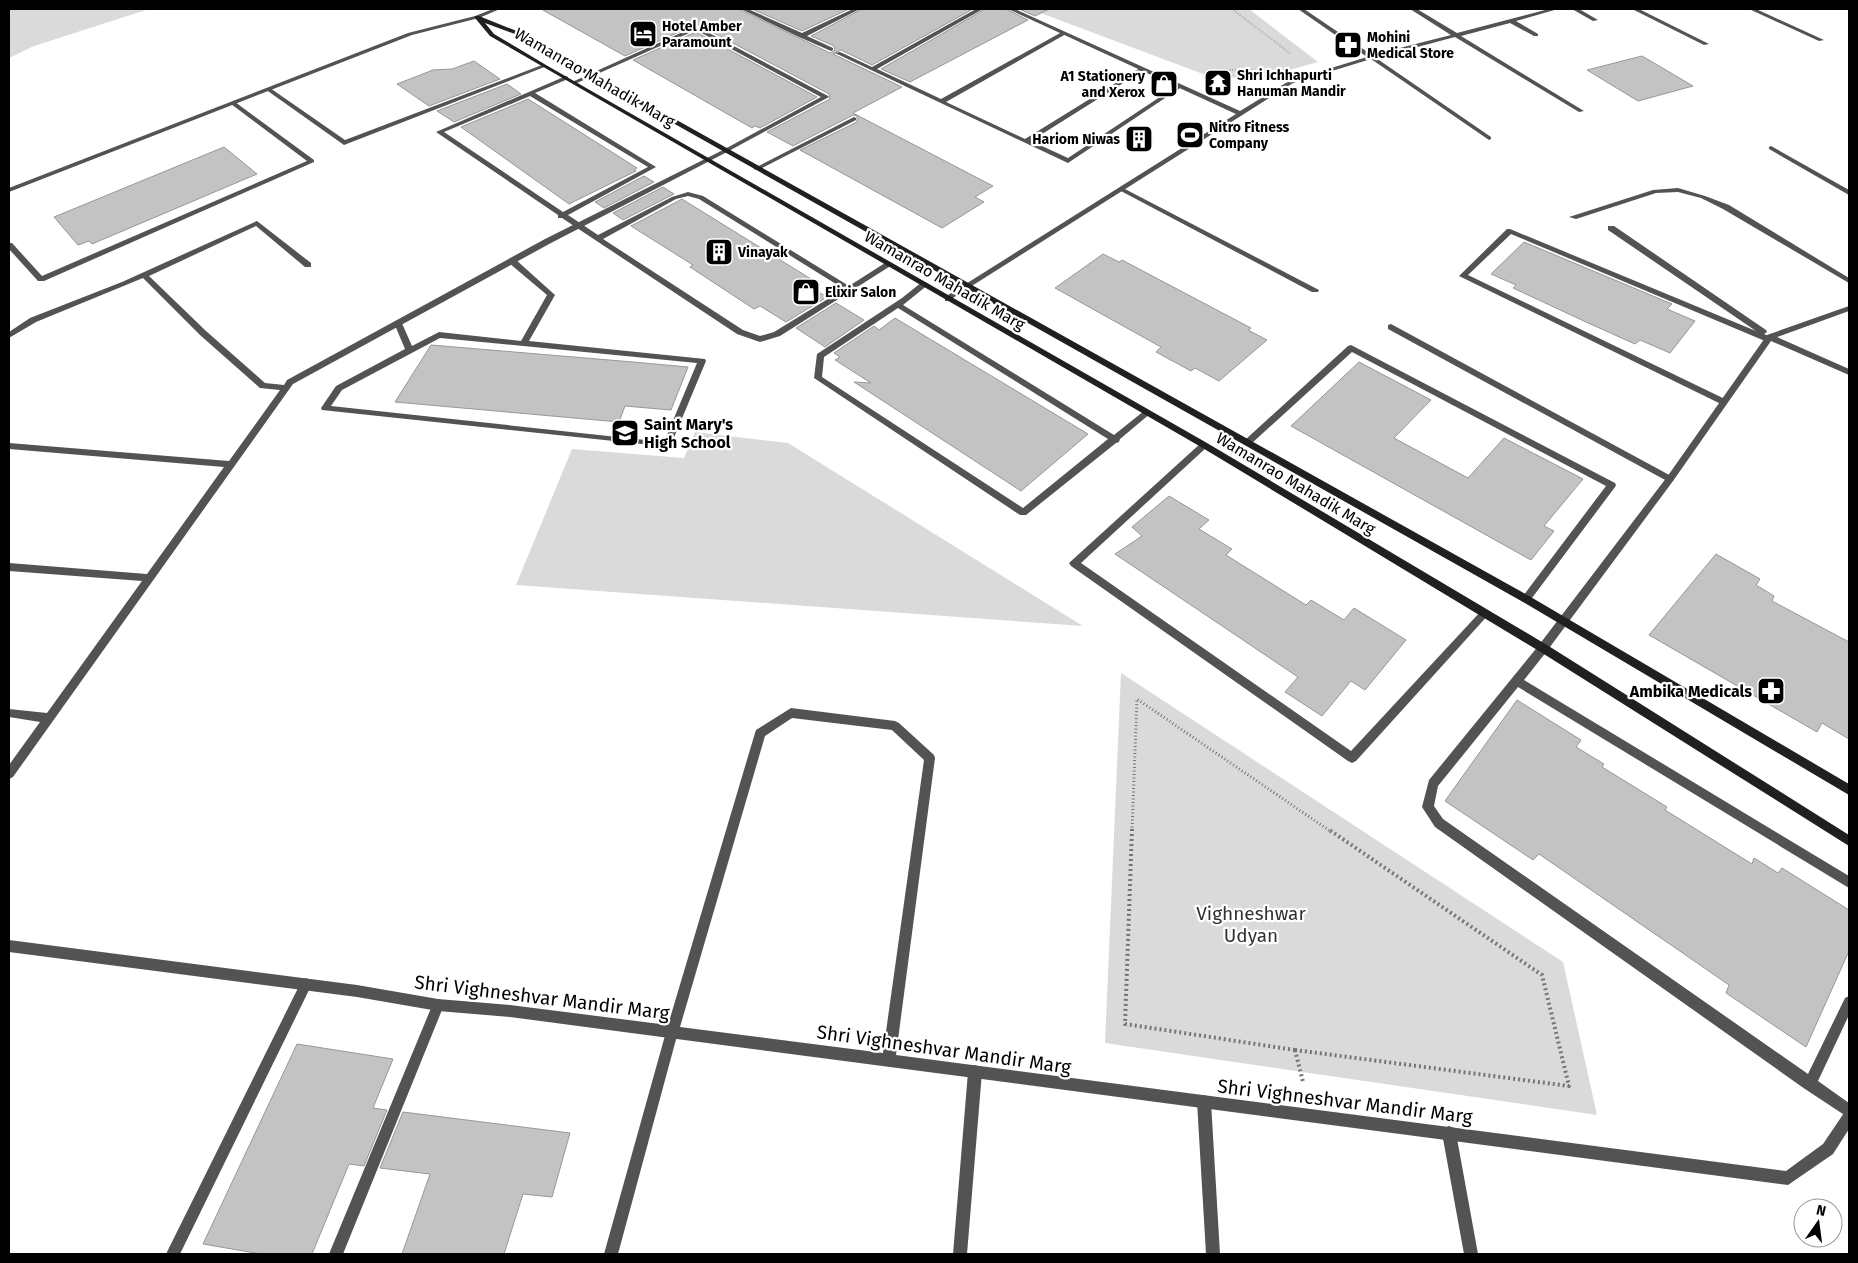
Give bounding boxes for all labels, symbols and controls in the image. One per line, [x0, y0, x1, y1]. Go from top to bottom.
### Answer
place label: Hotel Amber Paramount [662, 18, 742, 51]
hotel icon: Hotel Amber Paramount [628, 19, 658, 49]
street label: Wamanrao Mahadik Marg [511, 24, 679, 132]
place label: Mohini Medical Store [1367, 29, 1454, 62]
pharmacy icon: Mohini Medical Store [1333, 30, 1363, 60]
place label: Shri Ichhapurti Hanuman Mandir [1237, 67, 1346, 100]
place label: A1 Stationery and Xerox [1060, 68, 1146, 101]
temple icon: Shri Ichhapurti Hanuman Mandir [1203, 68, 1233, 98]
shop icon: A1 Stationery and Xerox [1149, 69, 1179, 99]
place label: Nitro Fitness Company [1209, 119, 1290, 152]
sports icon: Nitro Fitness Company [1175, 120, 1205, 150]
building icon: Hariom Niwas [1124, 124, 1154, 154]
place label: Hariom Niwas [1032, 131, 1120, 148]
street label: Wamanrao Mahadik Marg [861, 227, 1029, 335]
building icon: Vinayak [704, 237, 734, 267]
place label: Vinayak [737, 244, 788, 261]
shop icon: Elixir Salon [791, 277, 821, 307]
place label: Elixir Salon [825, 284, 896, 301]
place label: Saint Mary's High School [644, 415, 733, 452]
school or university icon: Saint Mary's High School [610, 418, 640, 448]
street label: Wamanrao Mahadik Marg [1213, 428, 1379, 539]
pharmacy icon: Ambika Medicals [1756, 676, 1786, 706]
place label: Ambika Medicals [1629, 682, 1752, 701]
park label: Vighneshwar Udyan [1196, 902, 1306, 947]
street label: Shri Vighneshvar Mandir Marg [413, 970, 671, 1025]
street label: Shri Vighneshvar Mandir Marg [815, 1020, 1073, 1079]
street label: Shri Vighneshvar Mandir Marg [1216, 1074, 1474, 1129]
north arrow [1793, 1198, 1843, 1248]
text: N [1814, 1201, 1828, 1220]

